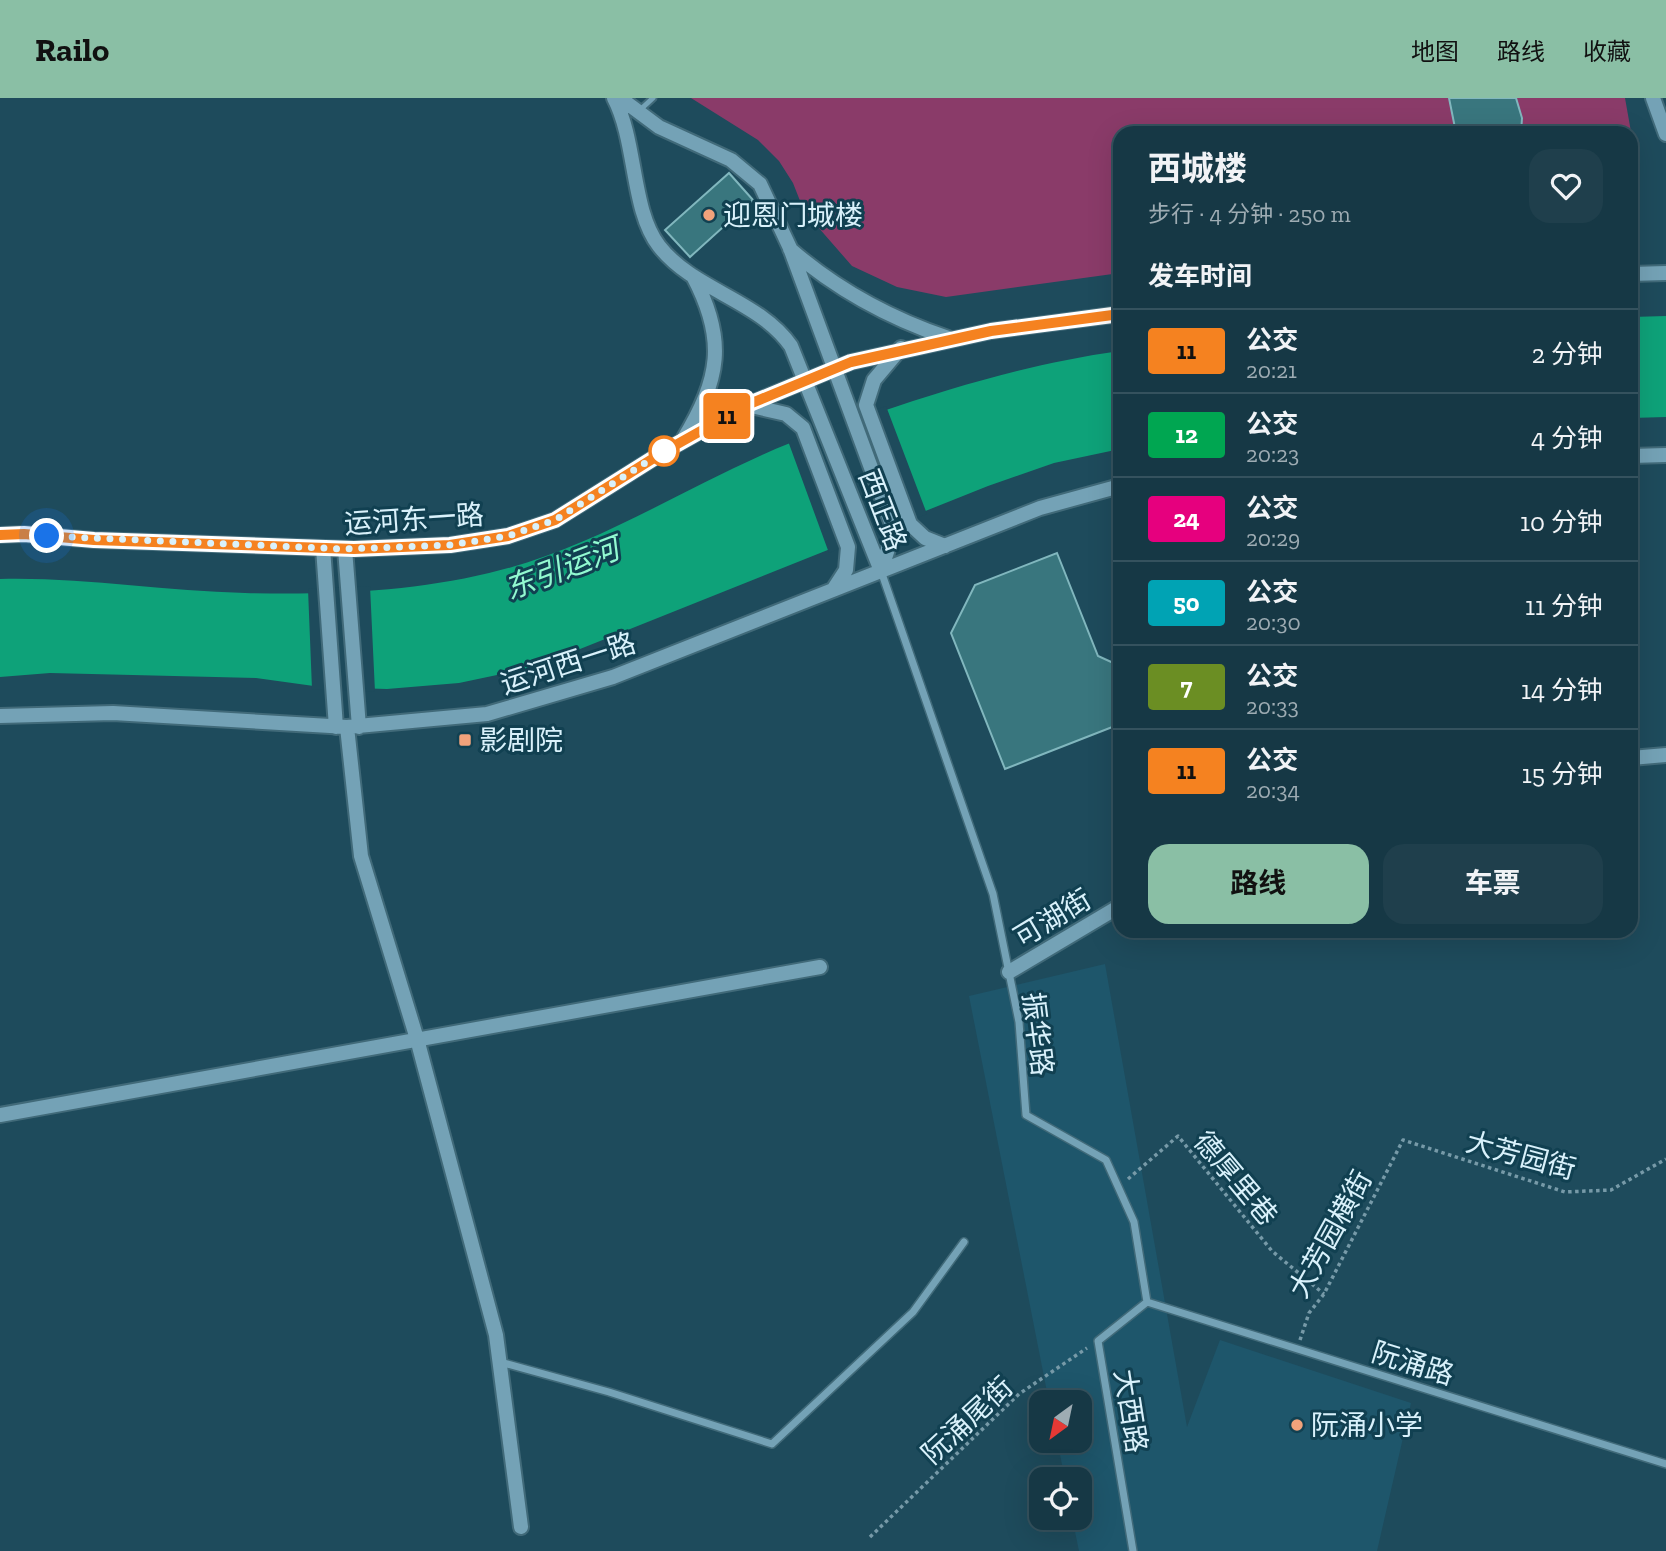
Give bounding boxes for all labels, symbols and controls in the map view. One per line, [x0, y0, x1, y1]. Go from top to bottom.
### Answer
text: Railo [35, 30, 109, 69]
text: 地图 [1411, 37, 1459, 66]
text: 路线 [1497, 37, 1545, 66]
text: 收藏 [1583, 37, 1631, 66]
text: 西城楼 [1148, 149, 1247, 188]
button: heart [1529, 149, 1603, 223]
place label: 迎恩门城楼 [723, 199, 863, 232]
text: 步行 · 4 分钟 · 250 m [1148, 200, 1351, 228]
marker: 迎恩门城楼 [701, 207, 717, 223]
text: 发车时间 [1148, 260, 1252, 292]
text: 公交 [1246, 324, 1298, 356]
text: 11 [1177, 336, 1196, 365]
text: 2 分钟 [1532, 338, 1603, 370]
text: 20:21 [1246, 356, 1297, 384]
line badge: 11 [696, 393, 758, 439]
text: 11 [717, 401, 737, 430]
text: 公交 [1246, 408, 1298, 440]
text: 12 [1175, 420, 1198, 449]
text: 4 分钟 [1531, 422, 1603, 454]
unlabelled marker [649, 436, 679, 466]
text: 20:23 [1246, 440, 1299, 468]
street label: 西正路 [852, 465, 913, 555]
text: 公交 [1246, 492, 1298, 524]
street label: 运河东一路 [343, 498, 485, 541]
text: 24 [1173, 504, 1200, 533]
text: 10 分钟 [1520, 506, 1603, 538]
your location [29, 518, 64, 553]
text: 20:29 [1246, 524, 1300, 552]
water label: 东引运河 [500, 529, 629, 607]
text: 公交 [1246, 576, 1298, 608]
text: 50 [1173, 588, 1200, 617]
text: 11 分钟 [1525, 590, 1603, 622]
text: 20:30 [1246, 608, 1301, 636]
street label: 运河西一路 [496, 626, 640, 701]
text: 公交 [1246, 660, 1298, 692]
text: 7 [1181, 672, 1192, 701]
text: 14 分钟 [1521, 674, 1603, 706]
text: 20:33 [1246, 692, 1299, 720]
place label: 影剧院 [479, 724, 563, 757]
marker: 影剧院 [457, 732, 473, 748]
text: 公交 [1246, 744, 1298, 776]
text: 11 [1177, 756, 1196, 785]
text: 15 分钟 [1522, 758, 1603, 790]
text: 20:34 [1246, 776, 1300, 804]
button: 路线 [1148, 844, 1369, 924]
button: 车票 [1383, 844, 1603, 924]
street label: 可湖街 [1008, 883, 1097, 954]
street label: 振华路 [1016, 990, 1059, 1078]
street label: 德厚里巷 [1187, 1125, 1284, 1232]
street label: 大芳园街 [1463, 1125, 1579, 1186]
street label: 大芳园横街 [1282, 1165, 1379, 1303]
street label: 阮涌路 [1368, 1335, 1458, 1392]
street label: 大西路 [1108, 1367, 1153, 1455]
street label: 阮涌尾街 [915, 1370, 1020, 1471]
north arrow [1029, 1390, 1092, 1452]
map controls [1029, 1390, 1092, 1530]
place label: 阮涌小学 [1311, 1409, 1423, 1442]
marker: 阮涌小学 [1289, 1417, 1305, 1433]
button: locate [1029, 1467, 1092, 1530]

